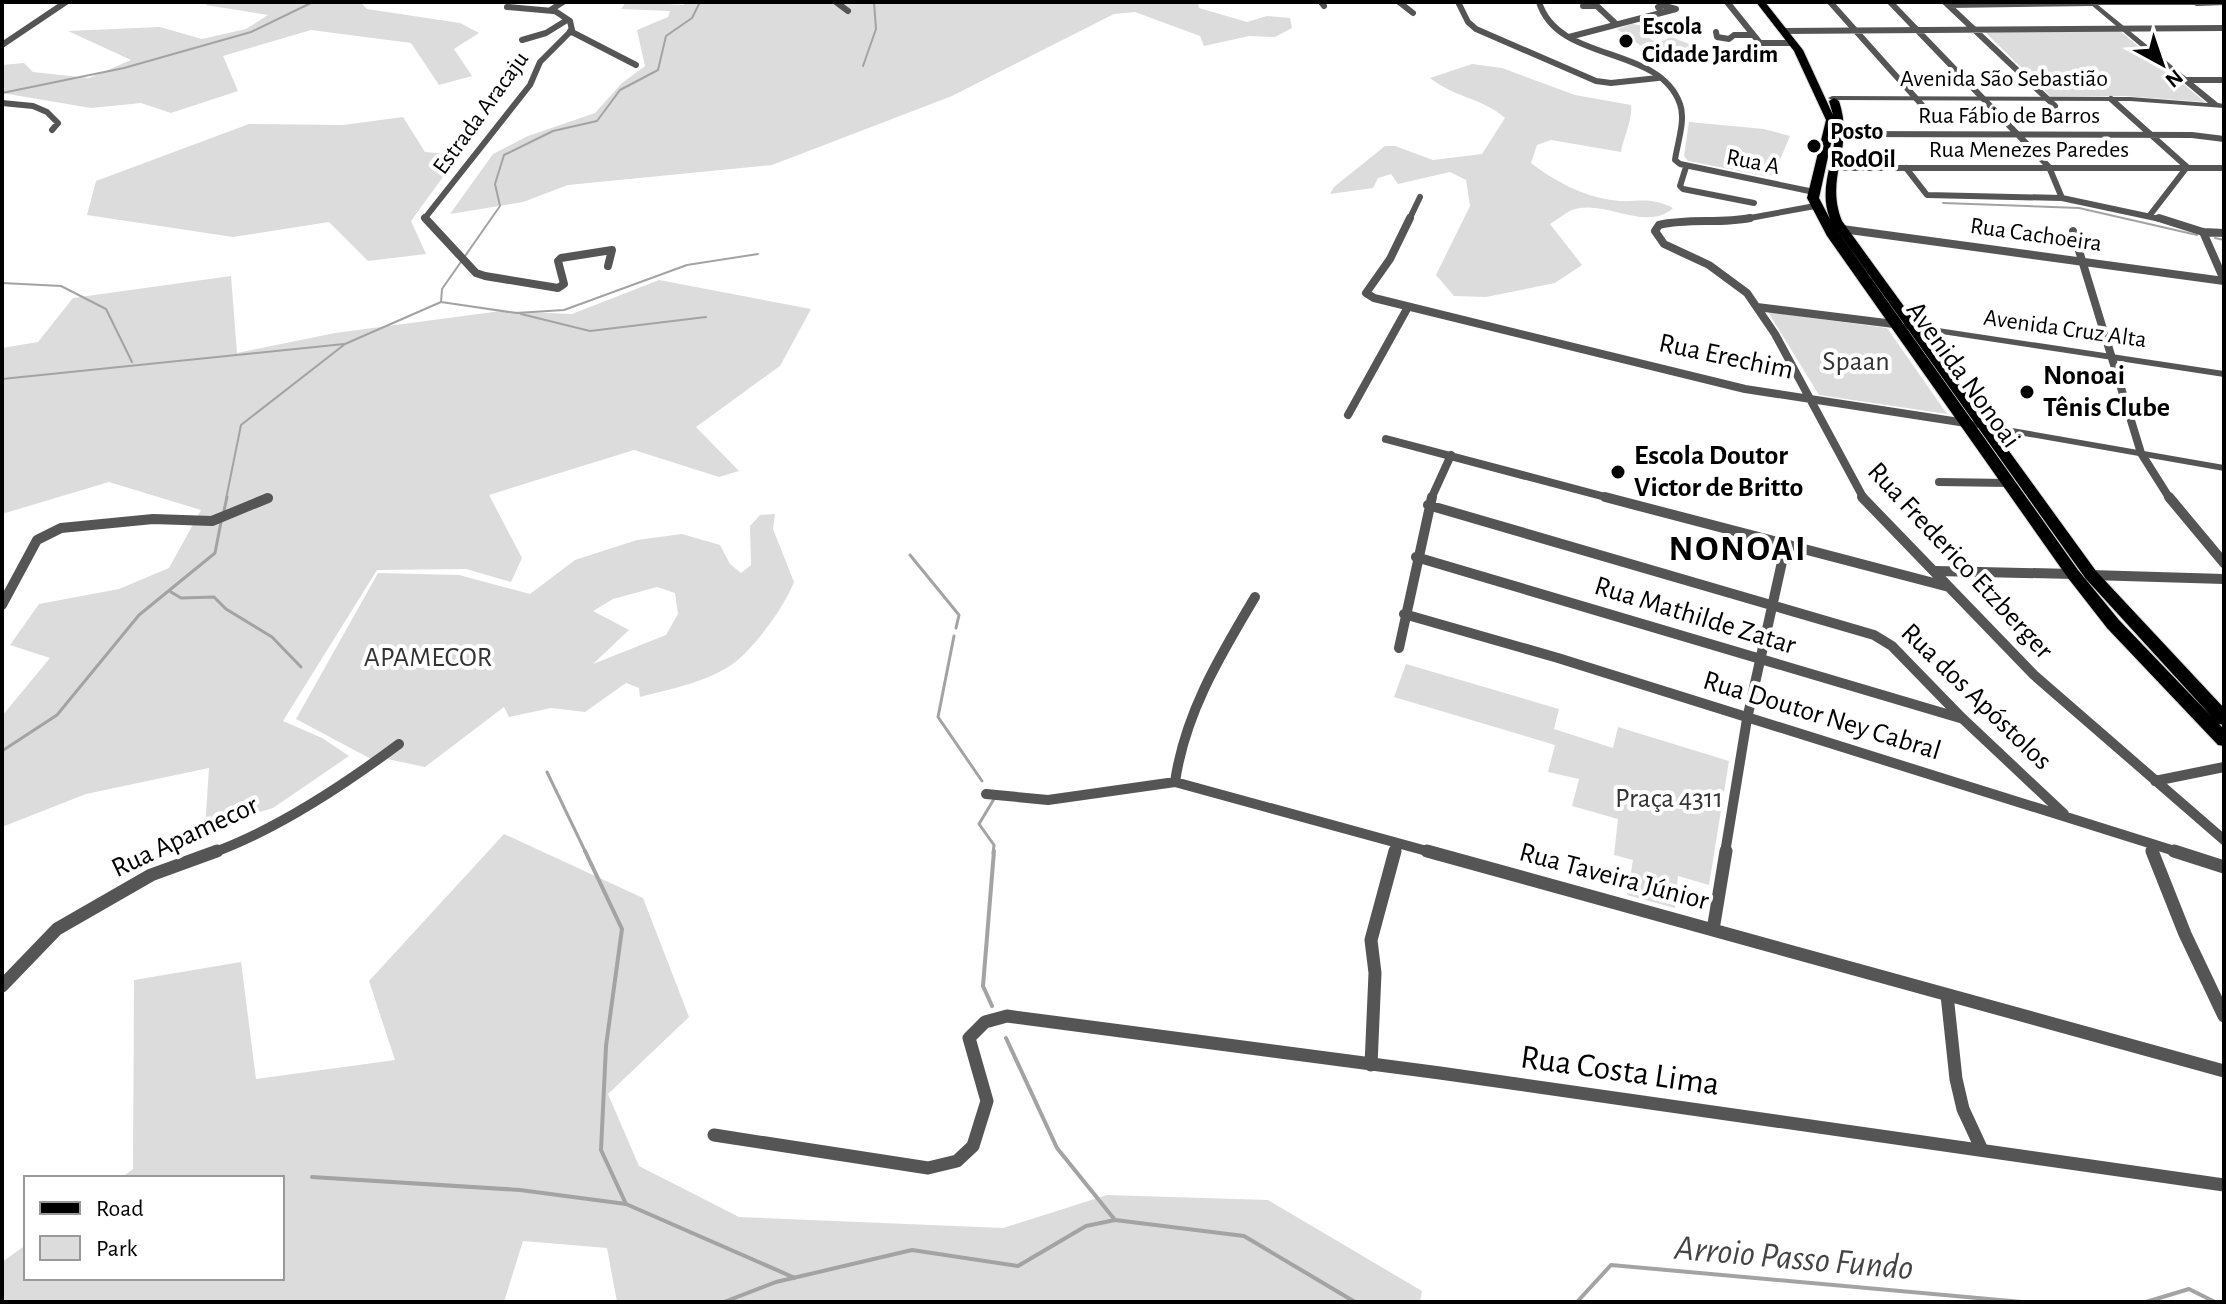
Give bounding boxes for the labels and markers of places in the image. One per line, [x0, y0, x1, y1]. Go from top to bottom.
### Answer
place label: Escola Cidade Jardim [1642, 15, 1778, 67]
marker: Escola Cidade Jardim [1617, 32, 1635, 50]
place label: Posto RodOil [1830, 120, 1896, 172]
marker: Posto RodOil [1805, 137, 1823, 155]
place label: Nonoai Tênis Clube [2043, 362, 2170, 422]
marker: Nonoai Tênis Clube [2018, 383, 2036, 401]
place label: Escola Doutor Victor de Britto [1634, 442, 1803, 502]
marker: Escola Doutor Victor de Britto [1609, 463, 1627, 481]

